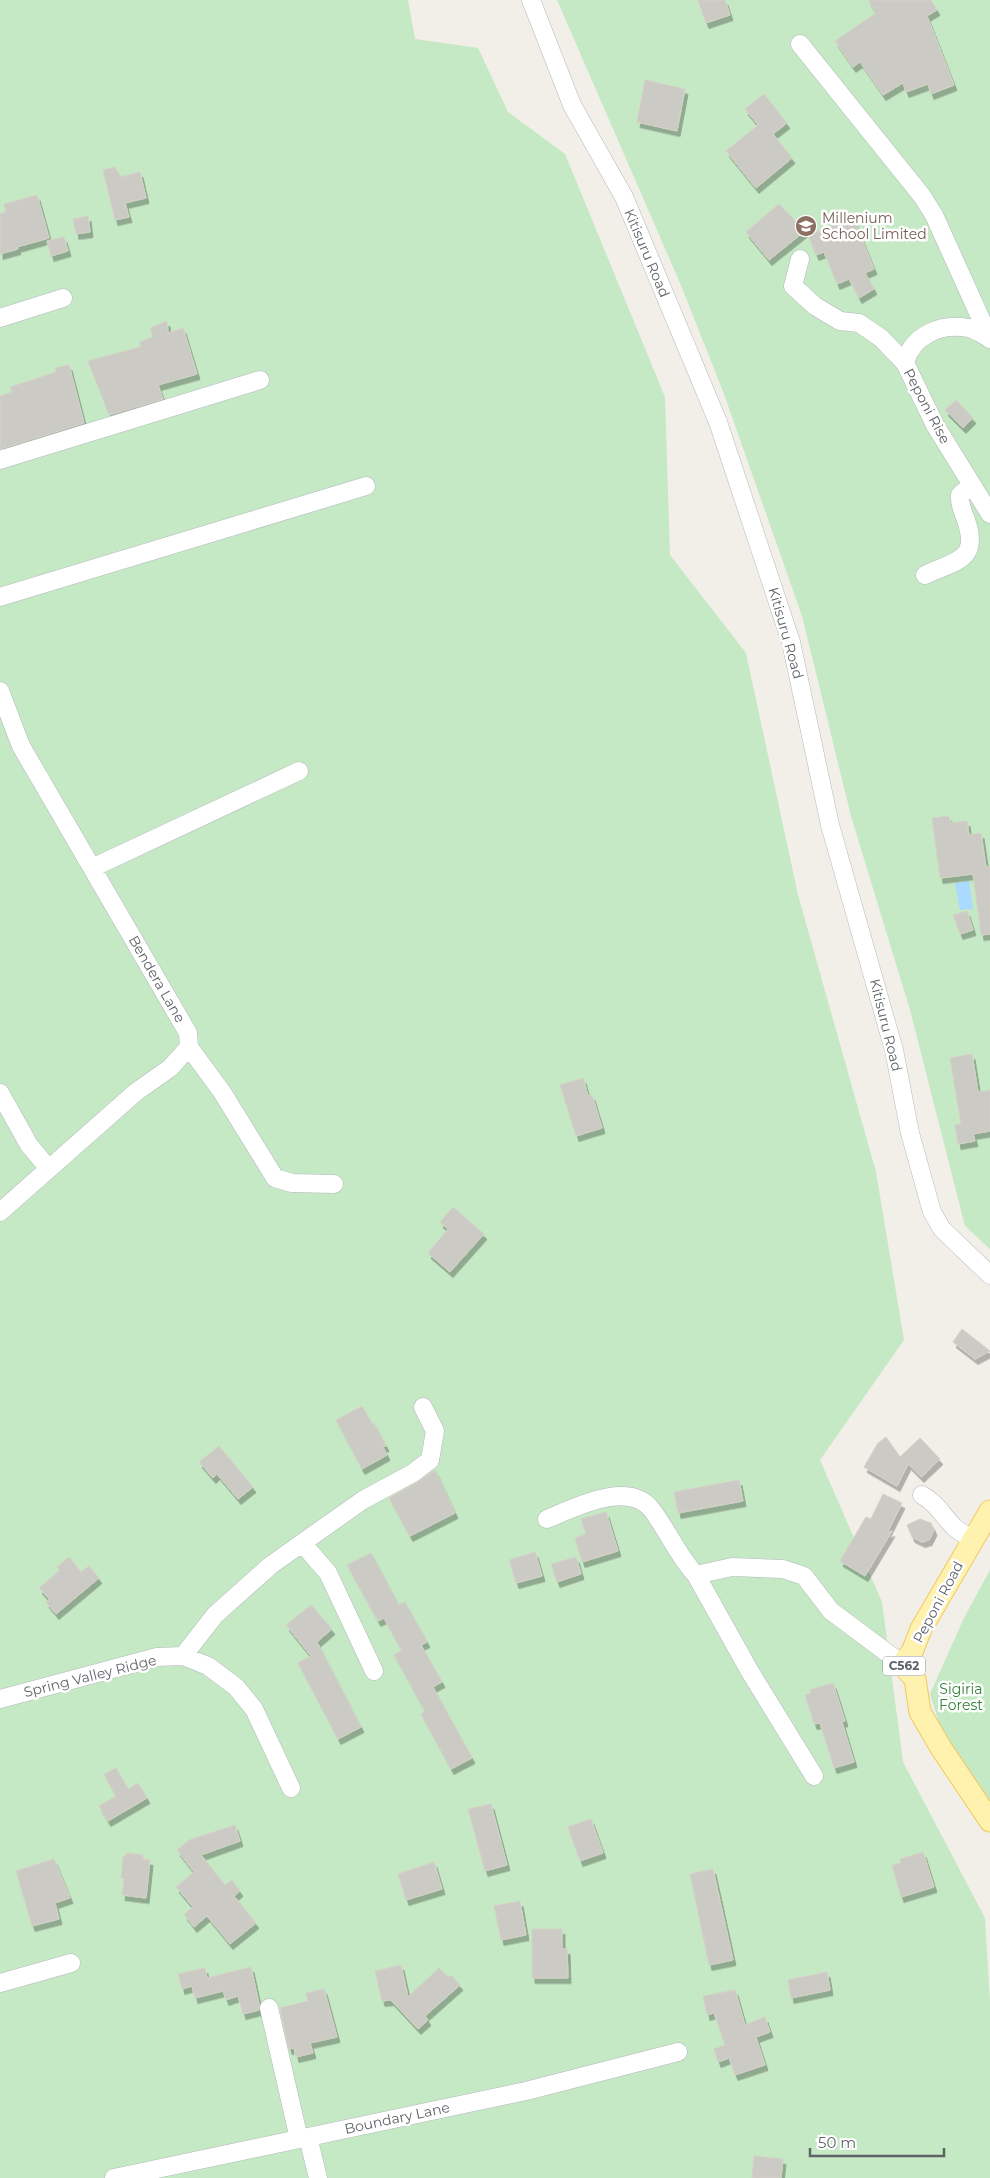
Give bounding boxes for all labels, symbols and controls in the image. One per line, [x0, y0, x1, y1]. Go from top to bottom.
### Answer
street label: Kitisuru Road [620, 206, 674, 300]
place label: Millenium School Limited [822, 209, 927, 243]
school or university icon: Millenium School Limited [794, 214, 818, 238]
street label: Peponi Rise [900, 365, 954, 447]
street label: Kitisuru Road [764, 585, 808, 681]
street label: Bendera Lane [125, 932, 189, 1026]
street label: Kitisuru Road [866, 977, 906, 1073]
street label: Peponi Road [909, 1558, 967, 1646]
street label: Spring Valley Ridge [22, 1651, 158, 1701]
road number: C562 [883, 1656, 925, 1675]
park label: Sigiria Forest [939, 1680, 983, 1714]
street label: Boundary Lane [343, 2098, 451, 2138]
scale bar [810, 2126, 944, 2158]
text: 50 m [818, 2133, 856, 2152]

